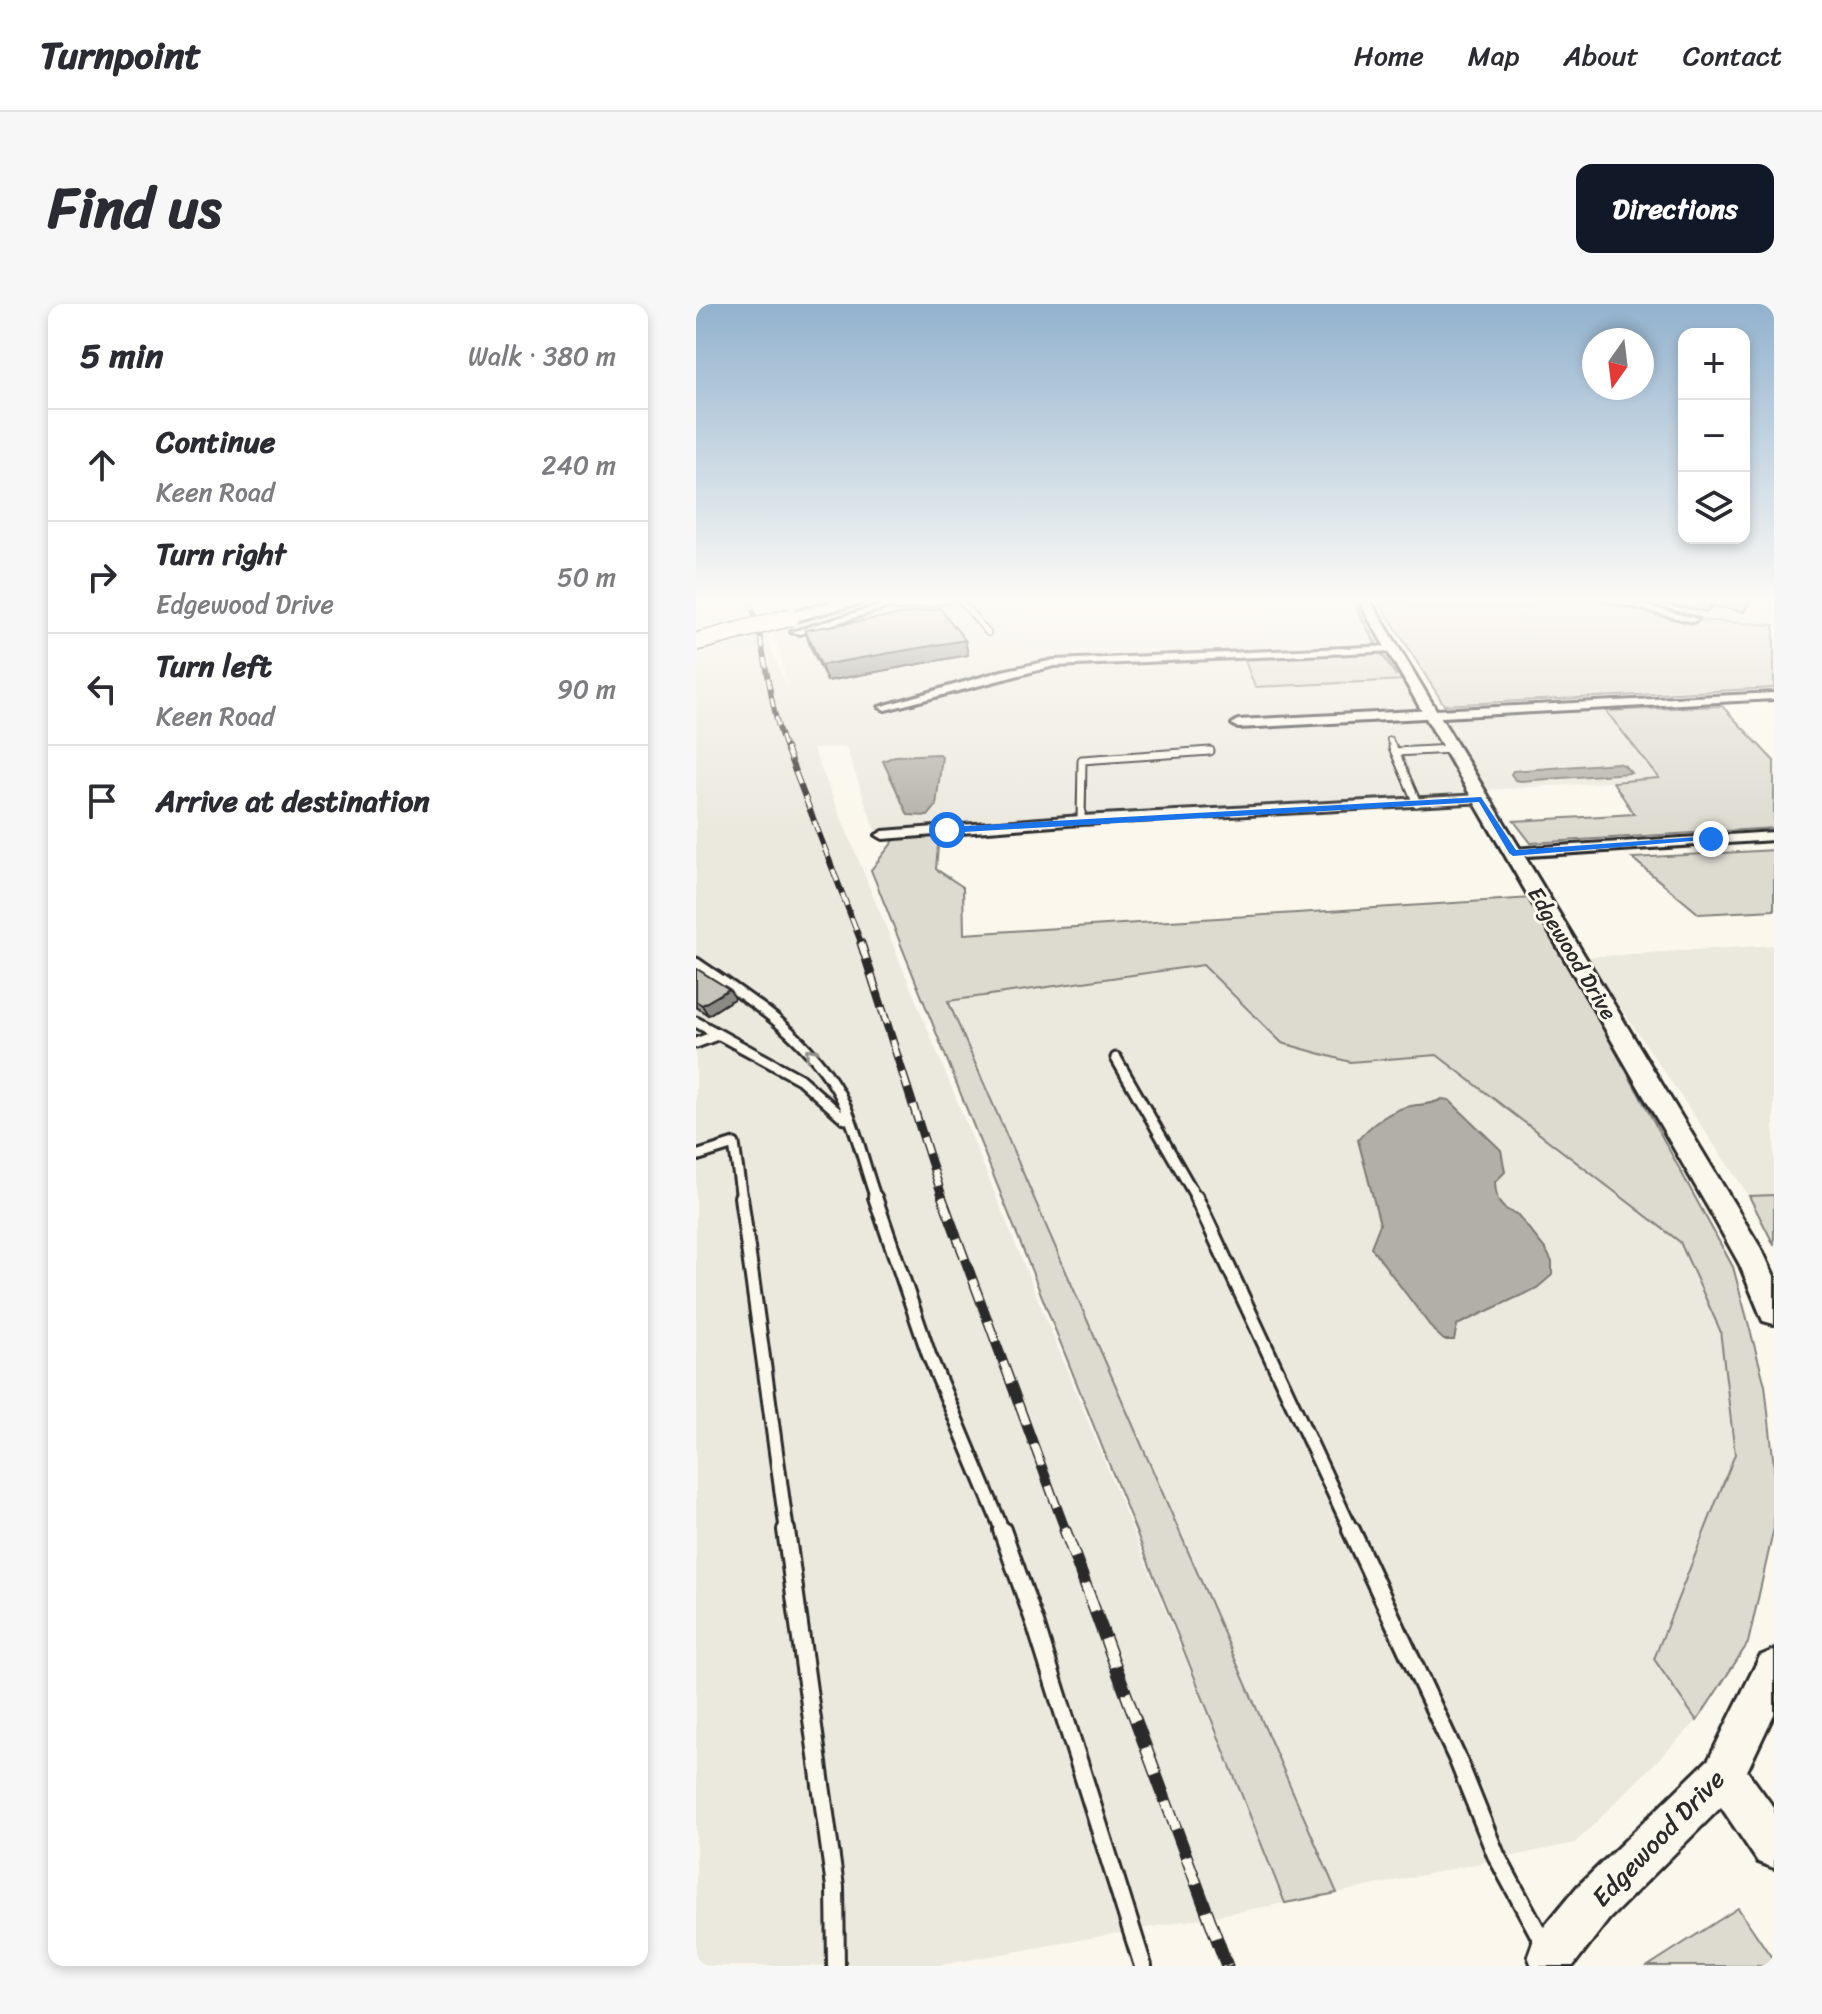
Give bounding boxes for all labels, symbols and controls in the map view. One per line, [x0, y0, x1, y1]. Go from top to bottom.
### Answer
text: Turnpoint [40, 22, 201, 89]
text: Home [1354, 31, 1424, 80]
text: Map [1468, 31, 1519, 80]
text: About [1563, 31, 1639, 80]
text: Contact [1683, 31, 1782, 80]
text: Find us [48, 159, 221, 258]
button: Directions [1576, 164, 1774, 253]
text: 5 min [80, 326, 163, 386]
north arrow [1582, 328, 1654, 400]
map controls [1678, 328, 1750, 544]
button: + [1678, 328, 1750, 400]
text: Walk · 380 m [468, 333, 616, 379]
button: − [1678, 400, 1750, 472]
text: Continue [156, 415, 275, 469]
text: 240 m [542, 442, 616, 488]
icon: ahead [80, 443, 124, 487]
text: Keen Road [156, 469, 275, 515]
button: layers [1678, 472, 1750, 544]
text: Turn right [156, 527, 286, 581]
text: 50 m [557, 554, 616, 600]
icon: right [80, 555, 124, 599]
text: Edgewood Drive [156, 581, 334, 627]
text: Turn left [156, 639, 272, 693]
text: 90 m [557, 666, 616, 712]
icon: left [80, 667, 124, 711]
text: Keen Road [156, 693, 275, 739]
text: Arrive at destination [156, 774, 430, 828]
icon: arrive [80, 779, 124, 823]
route start [929, 812, 965, 848]
route end [1693, 821, 1729, 857]
street label: Edgewood Drive [1517, 879, 1628, 1028]
one-way arrow [806, 1047, 820, 1062]
street label: Edgewood Drive [1580, 1758, 1736, 1918]

